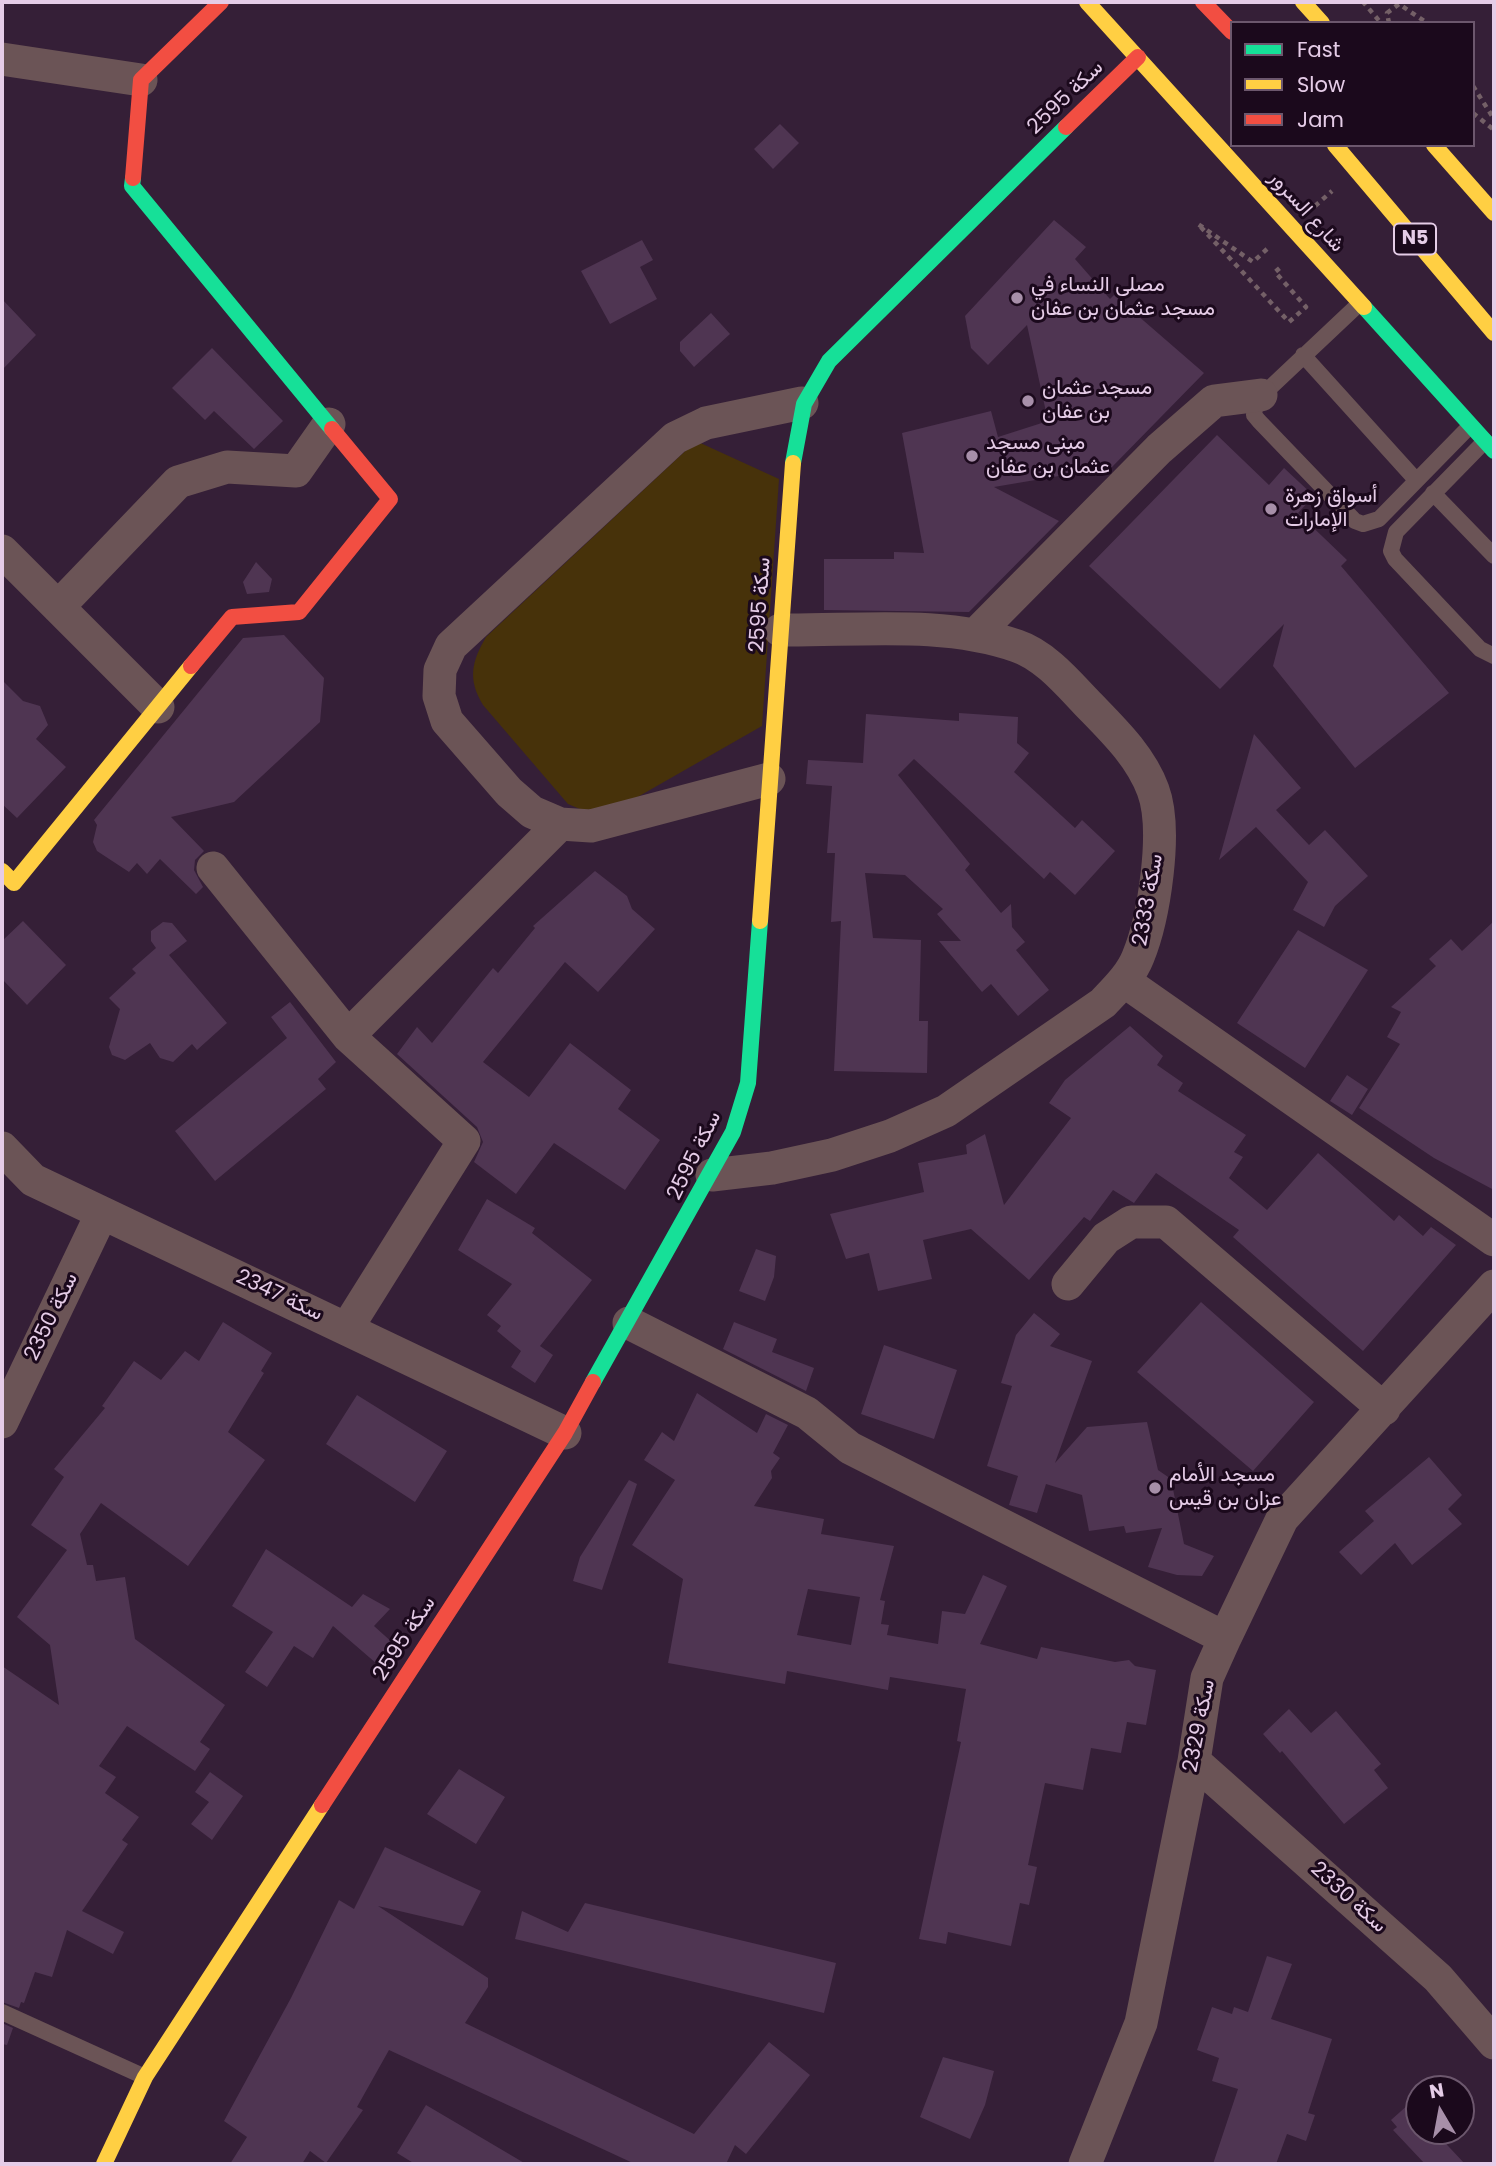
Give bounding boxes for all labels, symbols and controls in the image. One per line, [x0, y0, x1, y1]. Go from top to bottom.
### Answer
legend [1230, 21, 1475, 147]
text: Fast [1297, 35, 1340, 64]
street label: سكة 2595 [1023, 56, 1109, 140]
text: Slow [1297, 70, 1345, 99]
text: Jam [1297, 105, 1344, 134]
street label: شارع السرور [1263, 166, 1349, 258]
road number: N5 [1394, 224, 1436, 255]
place label: مصلى النساء في مسجد عثمان بن عفان [1031, 273, 1215, 323]
marker: مصلى النساء في مسجد عثمان بن عفان [1009, 290, 1025, 306]
place label: مسجد عثمان بن عفان [1042, 376, 1152, 426]
marker: مسجد عثمان بن عفان [1020, 393, 1036, 409]
place label: مبنى مسجد عثمان بن عفان [986, 431, 1110, 481]
marker: مبنى مسجد عثمان بن عفان [964, 448, 980, 464]
place label: أسواق زهرة الإمارات [1285, 484, 1377, 534]
marker: أسواق زهرة الإمارات [1263, 501, 1279, 517]
street label: سكة 2595 [745, 557, 777, 653]
street label: سكة 2333 [1129, 852, 1169, 948]
street label: سكة 2595 [663, 1108, 727, 1204]
street label: سكة 2347 [232, 1265, 326, 1327]
street label: سكة 2350 [20, 1269, 84, 1365]
place label: مسجد الأمام عزان بن قيس [1169, 1463, 1281, 1513]
marker: مسجد الأمام عزان بن قيس [1147, 1480, 1163, 1496]
street label: سكة 2595 [368, 1592, 442, 1686]
street label: سكة 2329 [1179, 1678, 1221, 1774]
street label: سكة 2330 [1305, 1857, 1391, 1939]
north arrow [1405, 2075, 1475, 2145]
text: N [1427, 2076, 1446, 2105]

